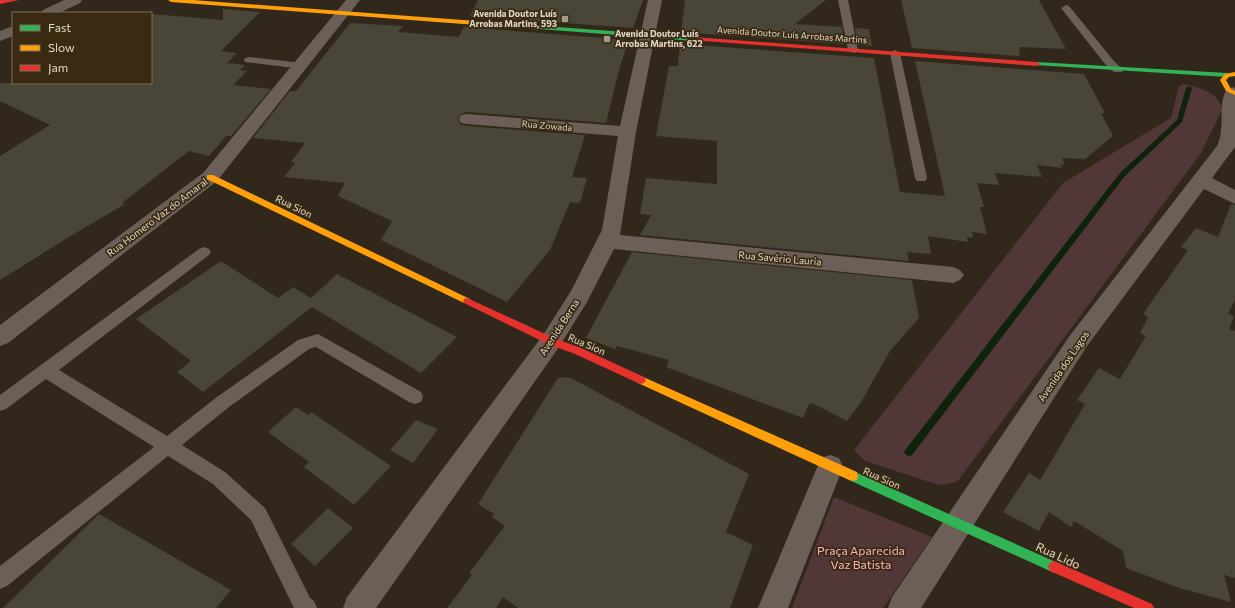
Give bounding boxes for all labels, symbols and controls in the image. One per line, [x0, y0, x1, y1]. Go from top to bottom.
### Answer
place label: Avenida Doutor Luís Arrobas Martins, 593 [469, 8, 557, 29]
legend [12, 12, 152, 84]
marker: Avenida Doutor Luís Arrobas Martins, 593 [560, 14, 570, 24]
text: Fast [48, 20, 71, 34]
street label: Avenida Doutor Luís Arrobas Martins [717, 24, 867, 45]
place label: Avenida Doutor Luís Arrobas Martins, 622 [615, 28, 703, 49]
marker: Avenida Doutor Luís Arrobas Martins, 622 [602, 34, 612, 44]
text: Slow [48, 40, 75, 54]
text: Jam [48, 60, 68, 75]
street label: Rua Zowada [521, 118, 573, 133]
street label: Rua Homero Vaz do Amaral [104, 175, 210, 259]
street label: Rua Sion [274, 192, 314, 220]
street label: Rua Savério Lauria [738, 248, 822, 268]
street label: Avenida Berna [536, 297, 582, 357]
street label: Avenida dos Lagos [1035, 328, 1091, 404]
street label: Rua Sion [566, 331, 608, 357]
street label: Rua Sion [862, 464, 902, 492]
street label: Rua Lido [1034, 539, 1083, 571]
park label: Praça Aparecida Vaz Batista [817, 543, 905, 571]

